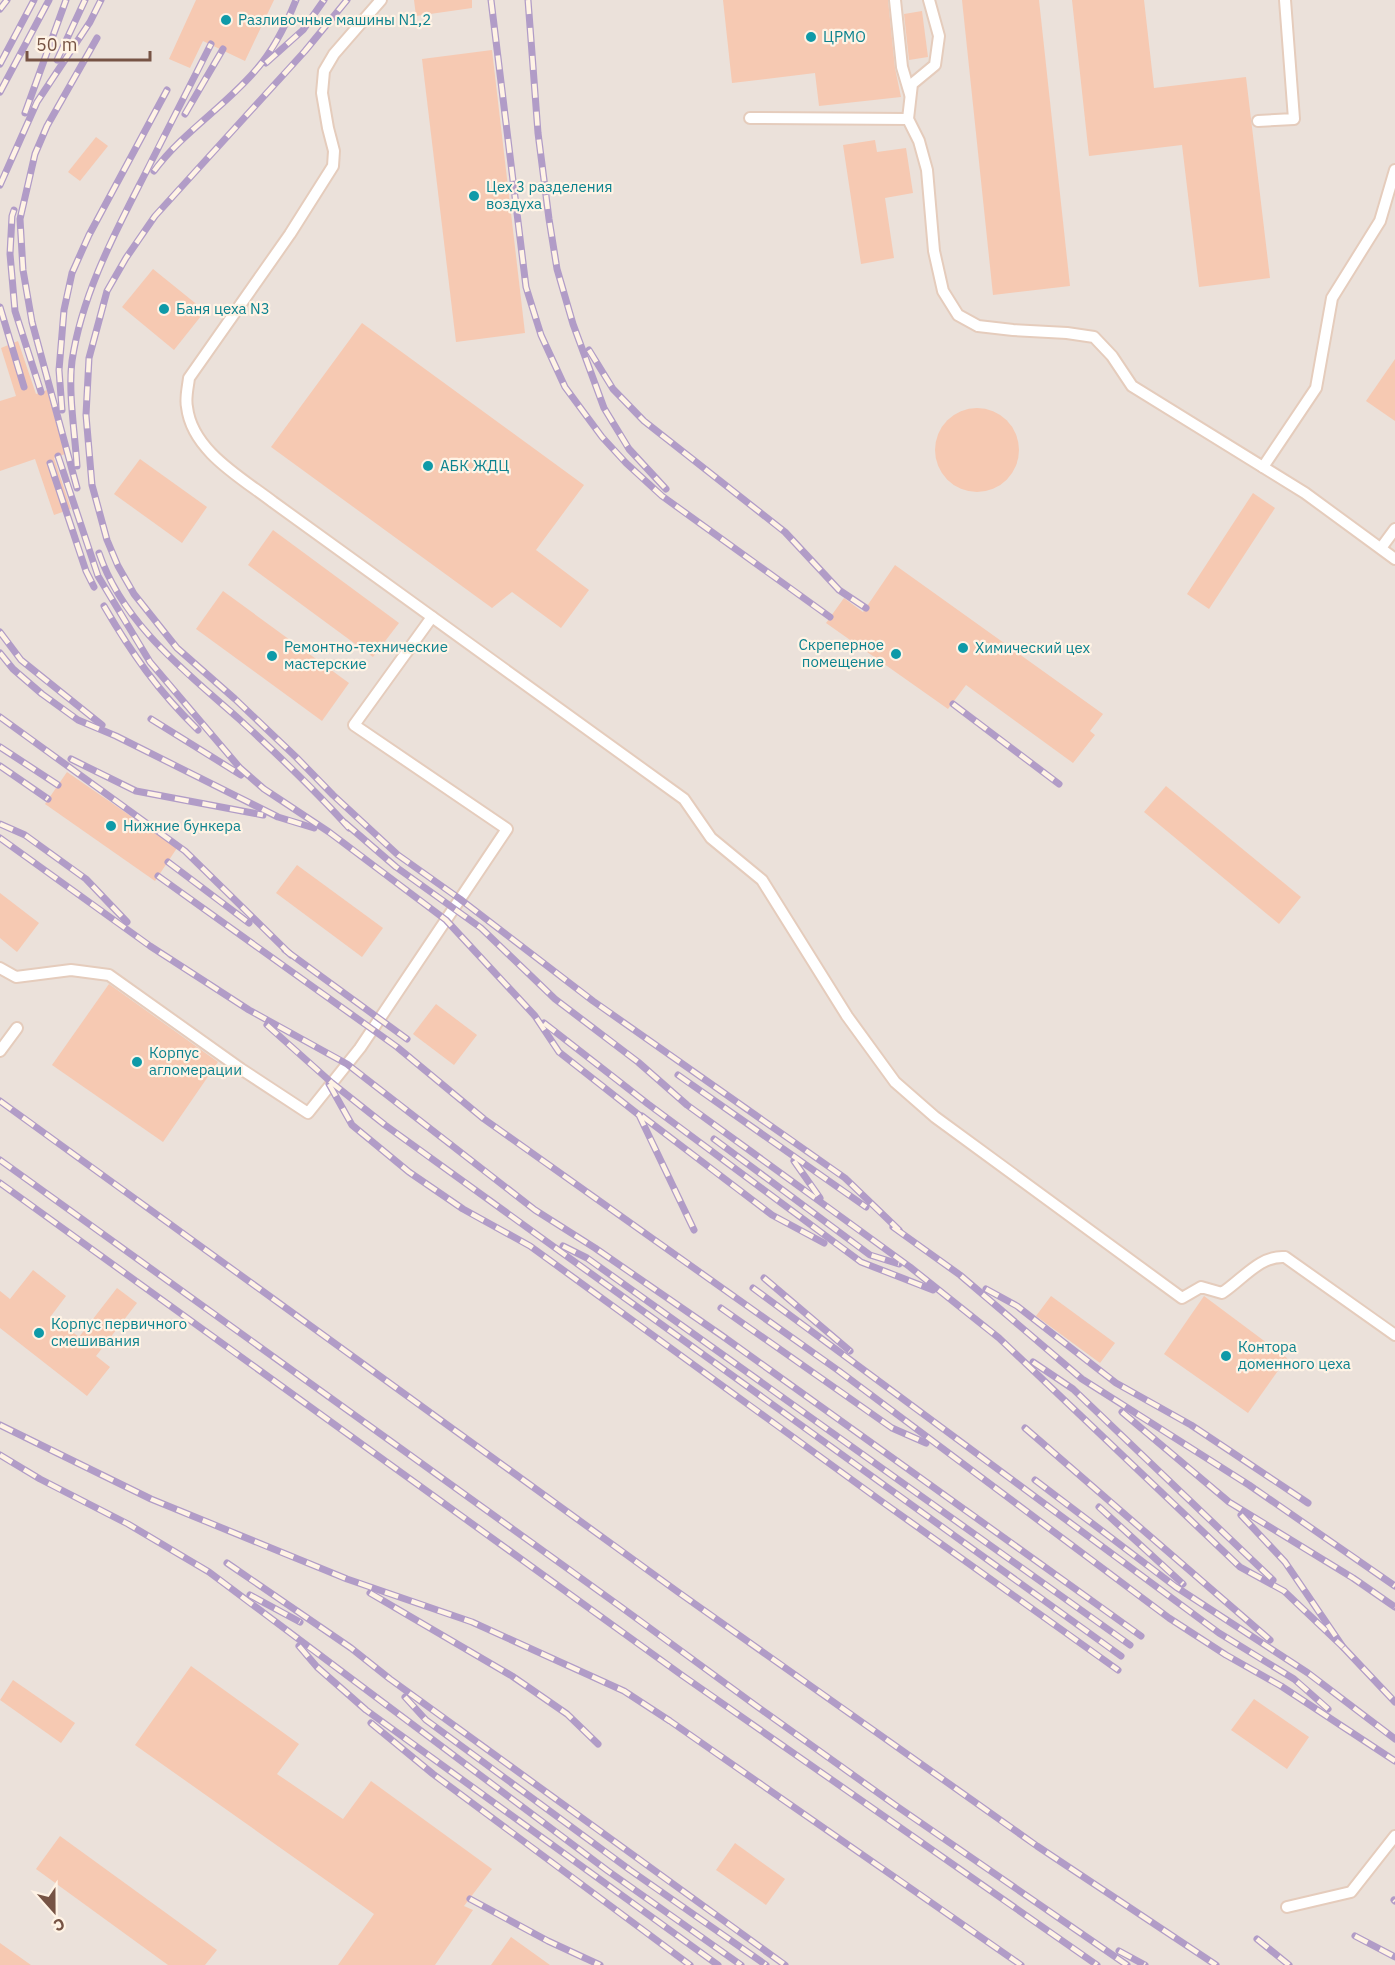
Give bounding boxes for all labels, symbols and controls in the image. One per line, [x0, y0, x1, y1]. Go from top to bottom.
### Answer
place label: Разливочные машины N1,2 [238, 10, 431, 29]
marker: Разливочные машины N1,2 [219, 13, 233, 27]
scale bar [27, 24, 150, 62]
place label: ЦРМО [823, 27, 866, 46]
marker: ЦРМО [804, 30, 818, 44]
text: 50 m [36, 33, 78, 56]
place label: Цех 3 разделения воздуха [486, 177, 612, 213]
marker: Цех 3 разделения воздуха [467, 189, 481, 203]
place label: Баня цеха N3 [176, 299, 270, 318]
marker: Баня цеха N3 [157, 302, 171, 316]
place label: АБК ЖДЦ [440, 456, 509, 475]
marker: АБК ЖДЦ [421, 459, 435, 473]
place label: Скреперное помещение [799, 635, 884, 671]
place label: Ремонтно-технические мастерские [284, 637, 448, 673]
place label: Химический цех [975, 638, 1091, 657]
marker: Химический цех [956, 641, 970, 655]
marker: Скреперное помещение [889, 647, 903, 661]
marker: Ремонтно-технические мастерские [265, 649, 279, 663]
place label: Нижние бункера [123, 816, 241, 835]
marker: Нижние бункера [104, 819, 118, 833]
place label: Корпус агломерации [149, 1043, 242, 1079]
marker: Корпус агломерации [130, 1055, 144, 1069]
place label: Корпус первичного смешивания [51, 1314, 187, 1350]
marker: Корпус первичного смешивания [32, 1326, 46, 1340]
place label: Контора доменного цеха [1238, 1337, 1351, 1373]
marker: Контора доменного цеха [1219, 1349, 1233, 1363]
north arrow [24, 1881, 84, 1941]
text: С [51, 1914, 68, 1936]

